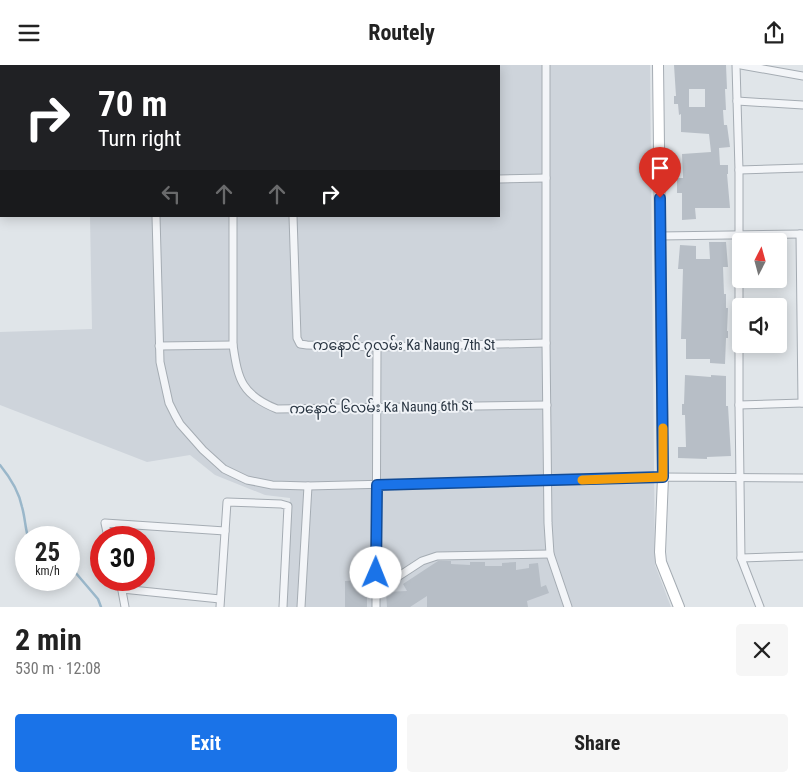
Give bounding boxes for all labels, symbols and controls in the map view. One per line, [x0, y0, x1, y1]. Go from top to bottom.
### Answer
icon: menu [15, 19, 43, 47]
icon: share [760, 19, 788, 47]
text: Routely [368, 20, 435, 45]
text: 70 m [98, 84, 167, 125]
icon: right [15, 85, 80, 150]
text: Turn right [98, 126, 181, 151]
pin [639, 147, 681, 198]
icon: arrive [646, 154, 674, 182]
icon: left [157, 180, 185, 208]
icon: ahead [210, 180, 238, 208]
icon: ahead [263, 180, 291, 208]
icon: right [316, 180, 344, 208]
north arrow [732, 233, 788, 287]
map controls [732, 233, 787, 353]
button: sound [732, 298, 787, 353]
street label: ကနောင် ၇လမ်း Ka Naung 7th St [313, 335, 495, 357]
street label: ကနောင် ၆လမ်း Ka Naung 6th St [289, 395, 473, 421]
speed limit sign: 30 [90, 526, 155, 591]
text: 25 [35, 538, 60, 567]
position arrow [349, 546, 401, 598]
text: km/h [35, 564, 60, 578]
text: 2 min [15, 622, 82, 657]
button: close [736, 624, 788, 676]
text: 530 m · 12:08 [15, 659, 101, 678]
button: Exit [15, 714, 397, 772]
button: Share [407, 714, 788, 772]

